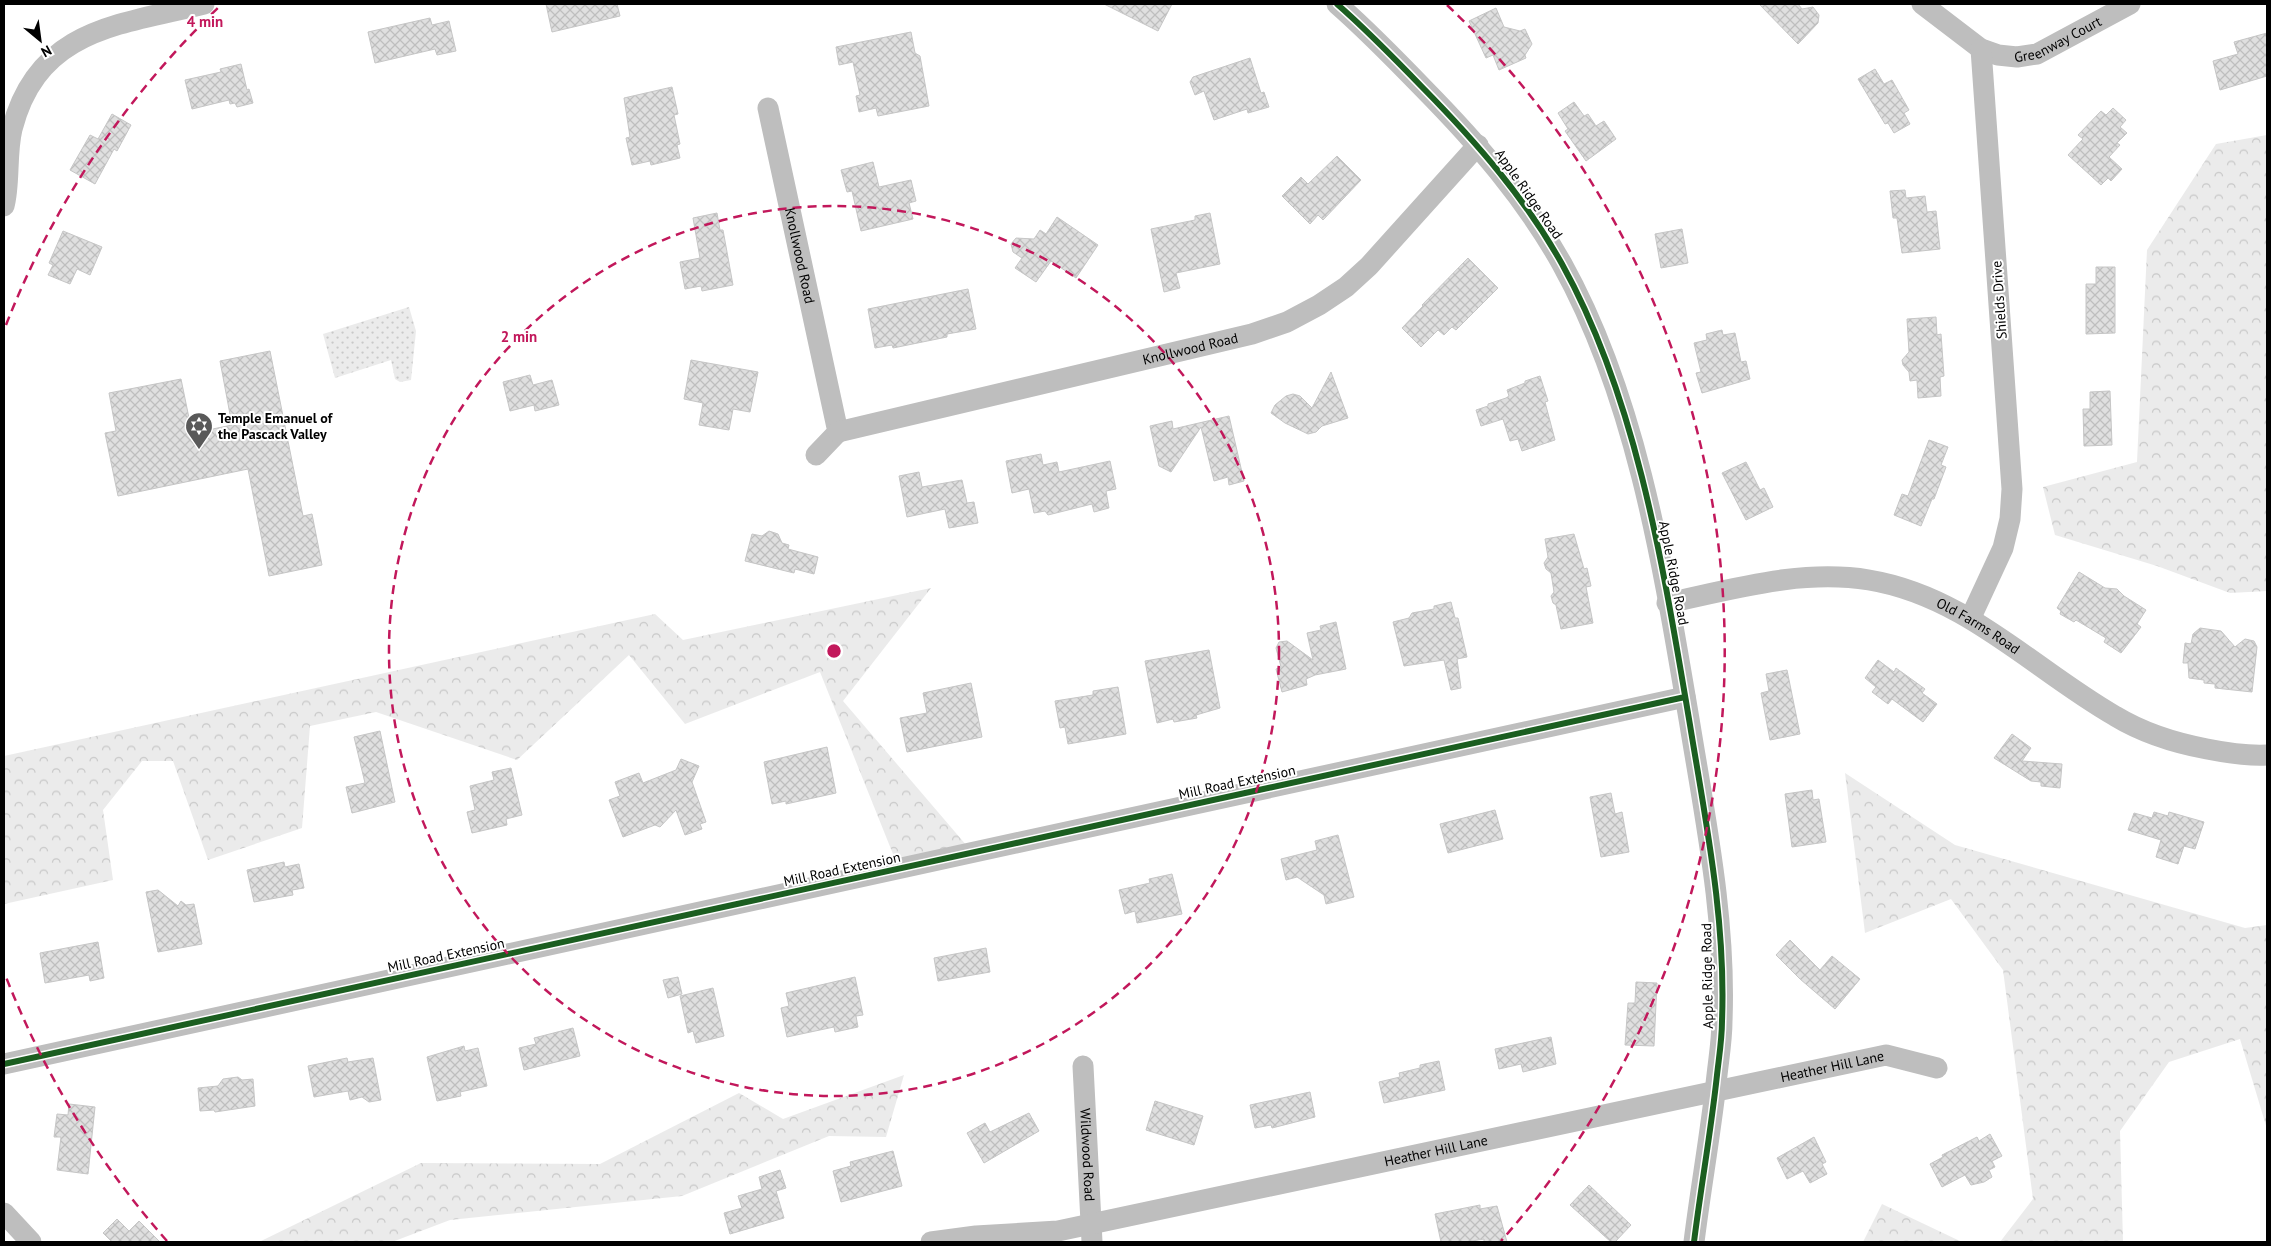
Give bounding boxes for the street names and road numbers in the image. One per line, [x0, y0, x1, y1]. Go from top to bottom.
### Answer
street label: Greenway Court [2013, 12, 2105, 66]
street label: Apple Ridge Road [1491, 145, 1567, 243]
street label: Knollwood Road [781, 206, 819, 305]
street label: Shields Drive [1987, 260, 2011, 340]
street label: Knollwood Road [1141, 329, 1240, 369]
street label: Apple Ridge Road [1655, 519, 1693, 627]
street label: Old Farms Road [1934, 594, 2024, 658]
street label: Mill Road Extension [1177, 761, 1297, 803]
street label: Mill Road Extension [782, 848, 902, 890]
street label: Apple Ridge Road [1697, 923, 1717, 1029]
street label: Mill Road Extension [386, 934, 506, 976]
street label: Heather Hill Lane [1779, 1047, 1886, 1086]
street label: Wildwood Road [1076, 1108, 1099, 1202]
street label: Heather Hill Lane [1383, 1131, 1489, 1170]

